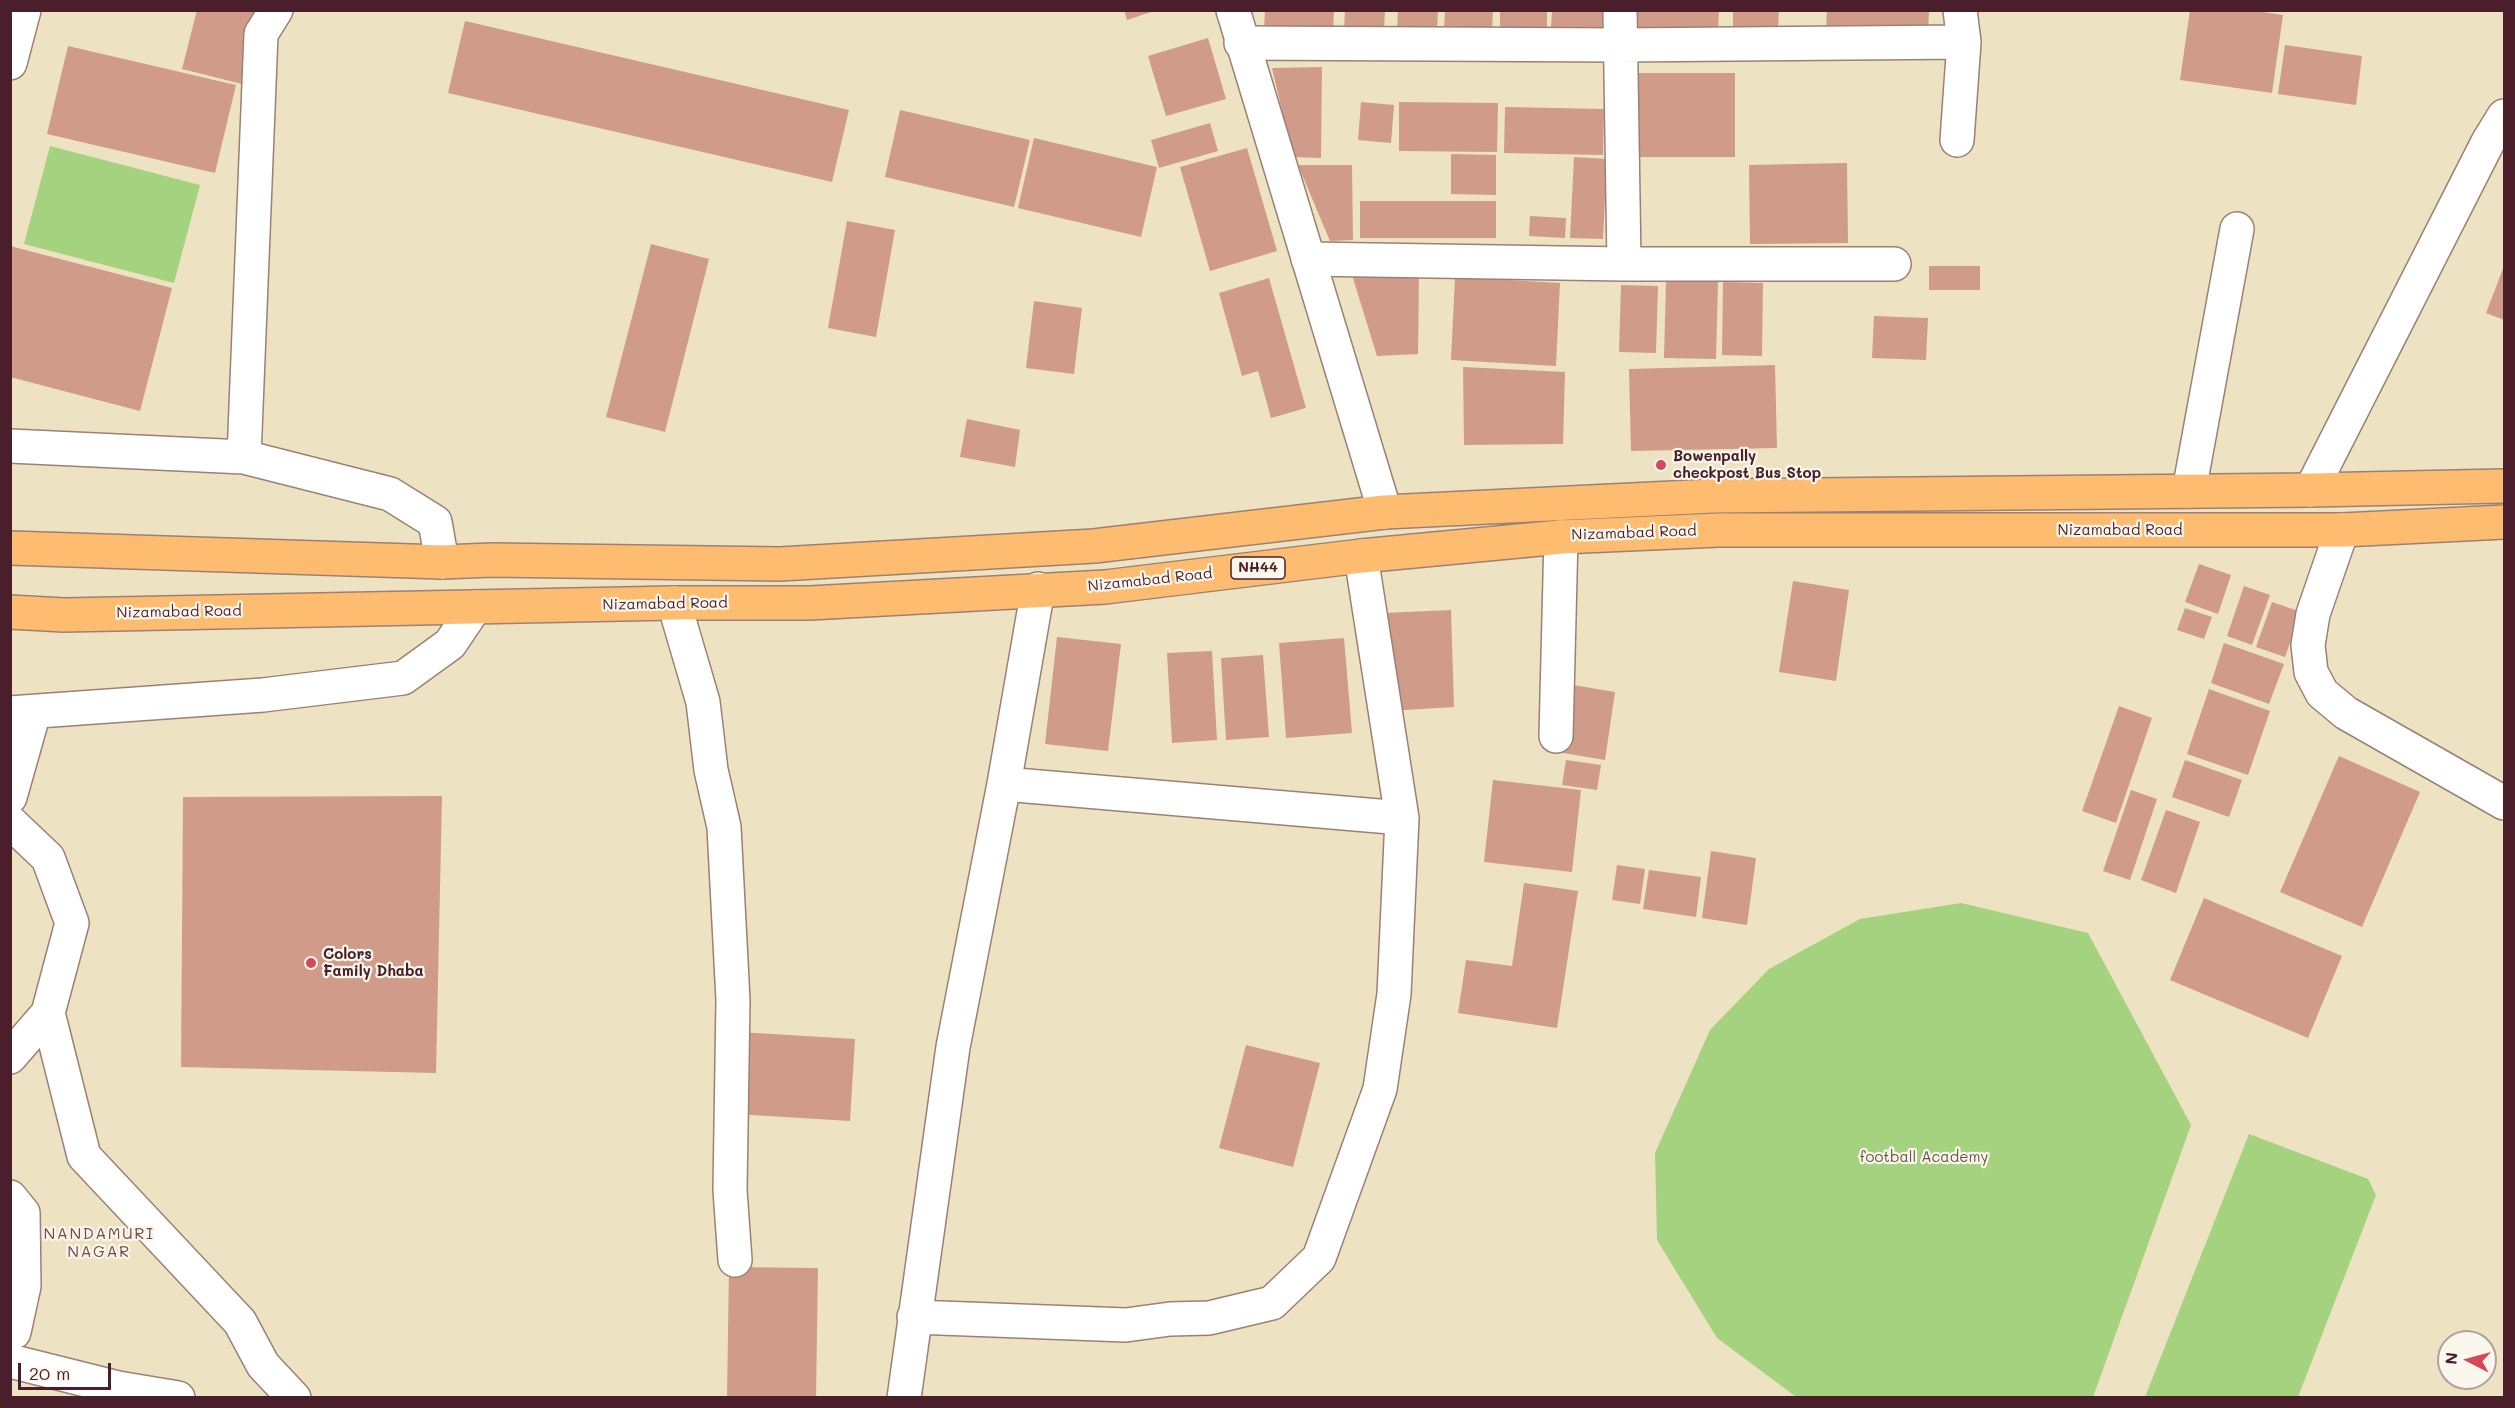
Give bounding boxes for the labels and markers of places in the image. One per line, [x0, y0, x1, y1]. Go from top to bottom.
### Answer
place label: Bowenpally checkpost Bus Stop [1673, 447, 1821, 482]
marker: Bowenpally checkpost Bus Stop [1654, 458, 1668, 472]
place label: Colors Family Dhaba [323, 945, 424, 980]
marker: Colors Family Dhaba [304, 956, 318, 970]

